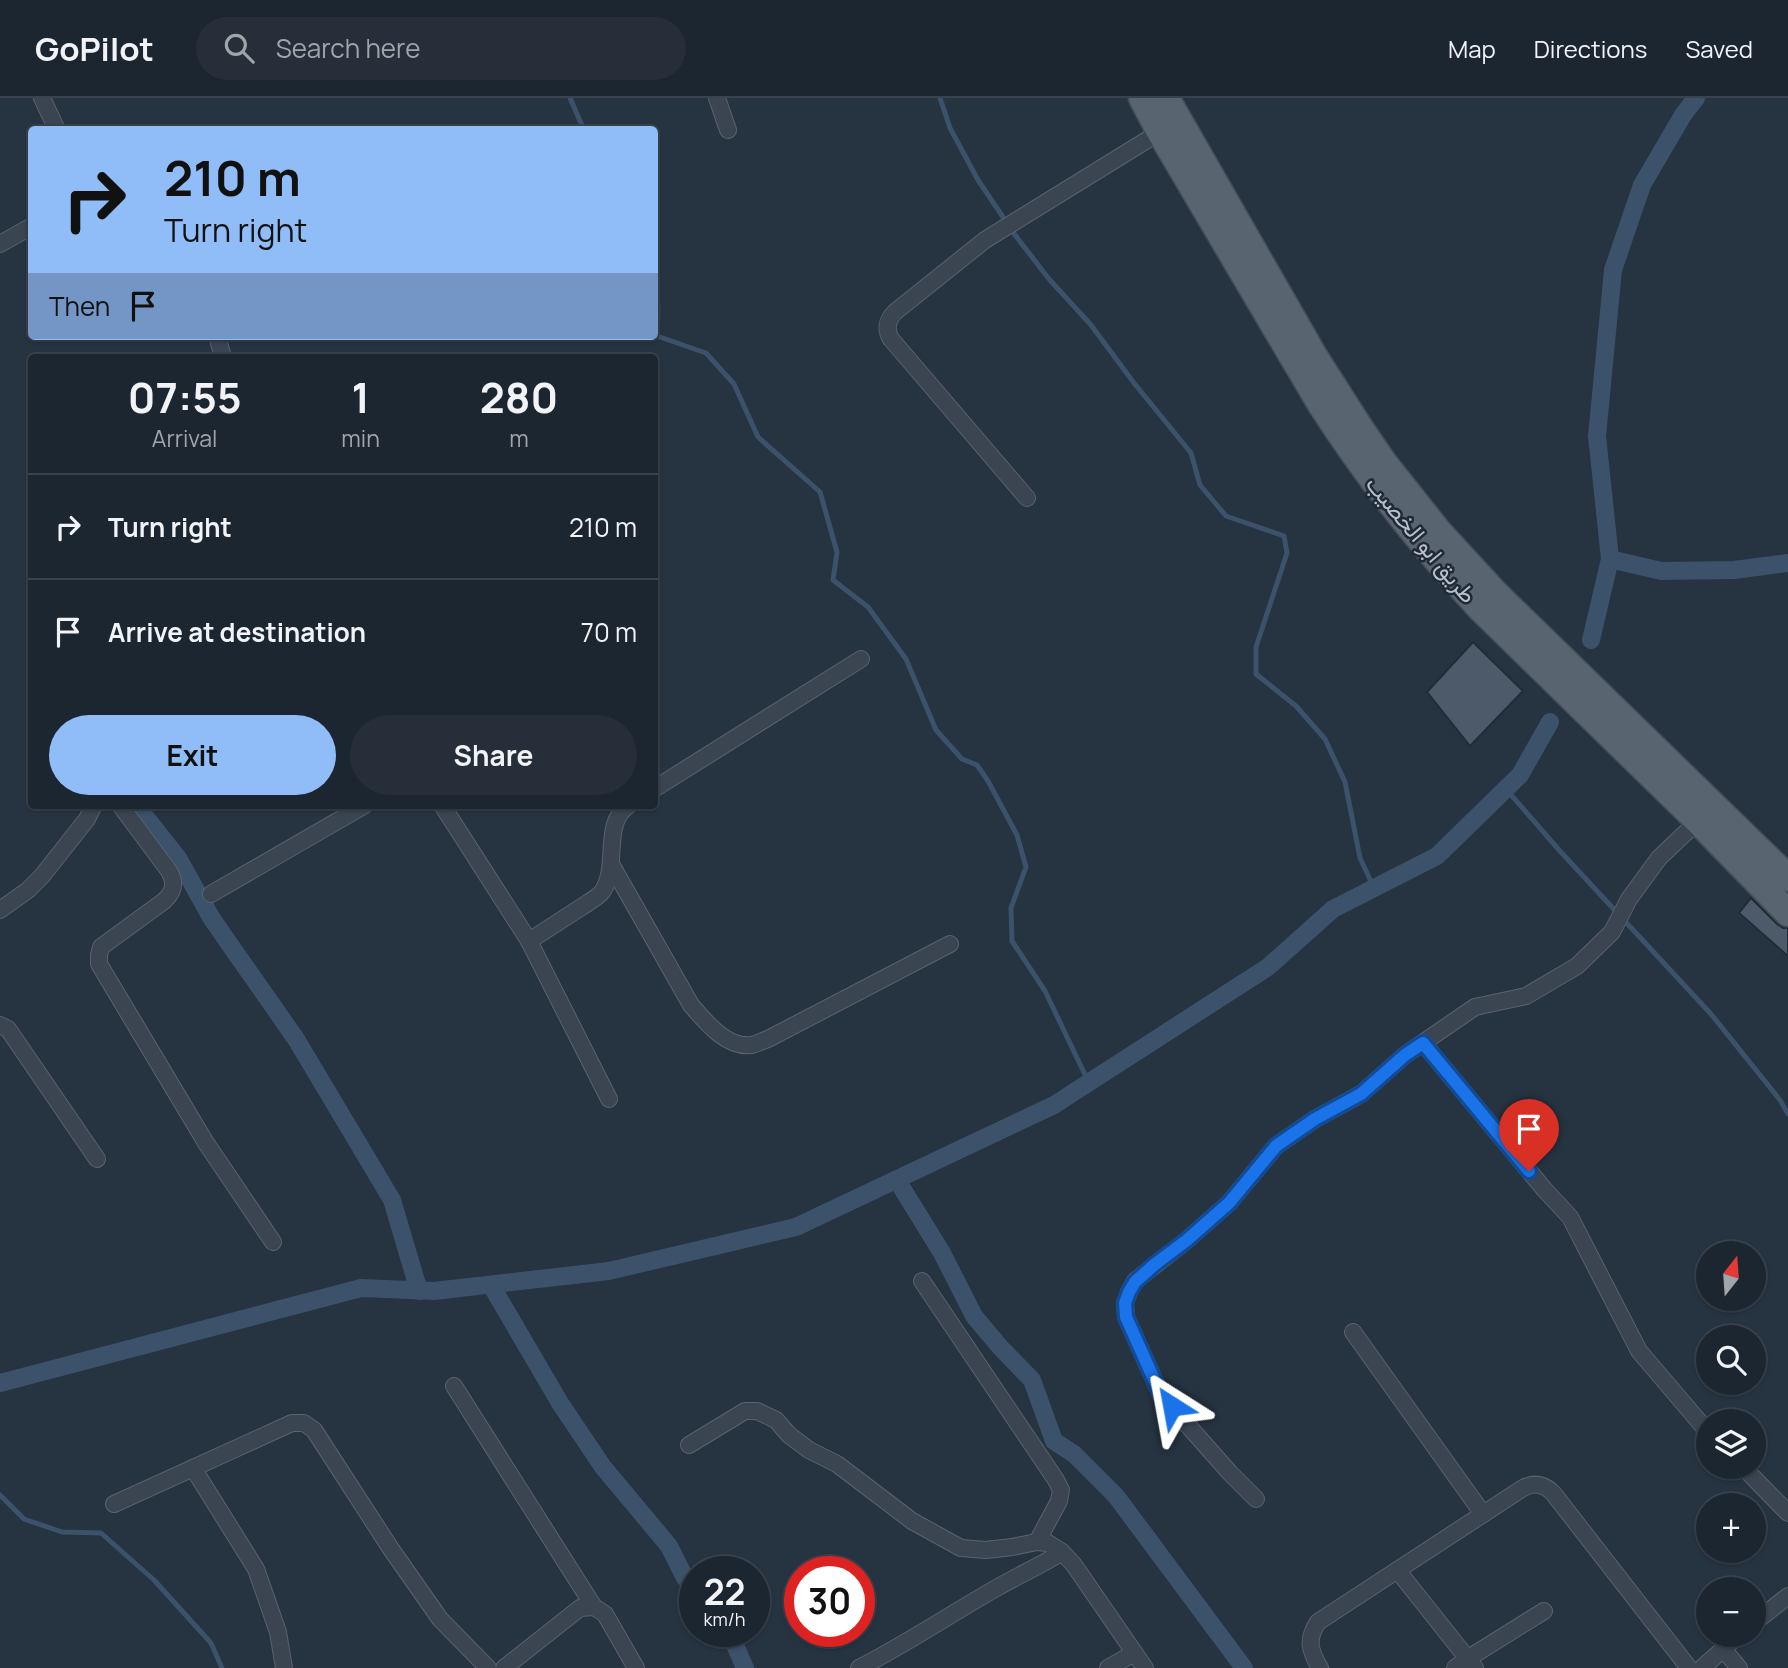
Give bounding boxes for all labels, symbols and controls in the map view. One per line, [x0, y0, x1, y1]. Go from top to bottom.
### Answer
search box [196, 17, 686, 80]
text: GoPilot [35, 26, 154, 71]
icon: search [220, 29, 258, 67]
text: Search here [276, 30, 420, 66]
text: Map [1448, 32, 1496, 65]
text: Directions [1534, 32, 1647, 65]
text: Saved [1685, 32, 1753, 65]
text: 210 m [164, 144, 301, 211]
icon: right [49, 154, 140, 245]
text: Turn right [164, 208, 307, 252]
icon: arrive [124, 287, 162, 325]
text: Then [49, 288, 110, 324]
text: 07:55 [128, 368, 242, 426]
text: 1 [351, 368, 370, 426]
text: 280 [480, 368, 558, 426]
text: Arrival [152, 422, 218, 454]
text: min [341, 422, 380, 454]
text: m [509, 422, 529, 454]
street label: طريق ابو الخصيب [1359, 468, 1485, 610]
icon: right [49, 508, 87, 546]
text: Turn right [108, 509, 232, 545]
text: 210 m [569, 509, 637, 545]
icon: arrive [49, 613, 87, 651]
text: Arrive at destination [108, 614, 366, 650]
text: 70 m [581, 614, 637, 650]
button: Exit [49, 715, 336, 795]
button: Share [350, 715, 637, 795]
pin [1499, 1099, 1559, 1171]
icon: arrive [1510, 1110, 1548, 1148]
north arrow [1696, 1241, 1766, 1311]
map controls [1696, 1241, 1766, 1647]
button: search [1696, 1325, 1766, 1395]
position arrow [1135, 1369, 1209, 1443]
button: layers [1696, 1409, 1766, 1479]
button: + [1696, 1493, 1766, 1563]
speed limit sign: 30 [784, 1556, 875, 1647]
text: 22 [704, 1568, 745, 1616]
button: − [1696, 1577, 1766, 1647]
text: km/h [704, 1607, 745, 1631]

